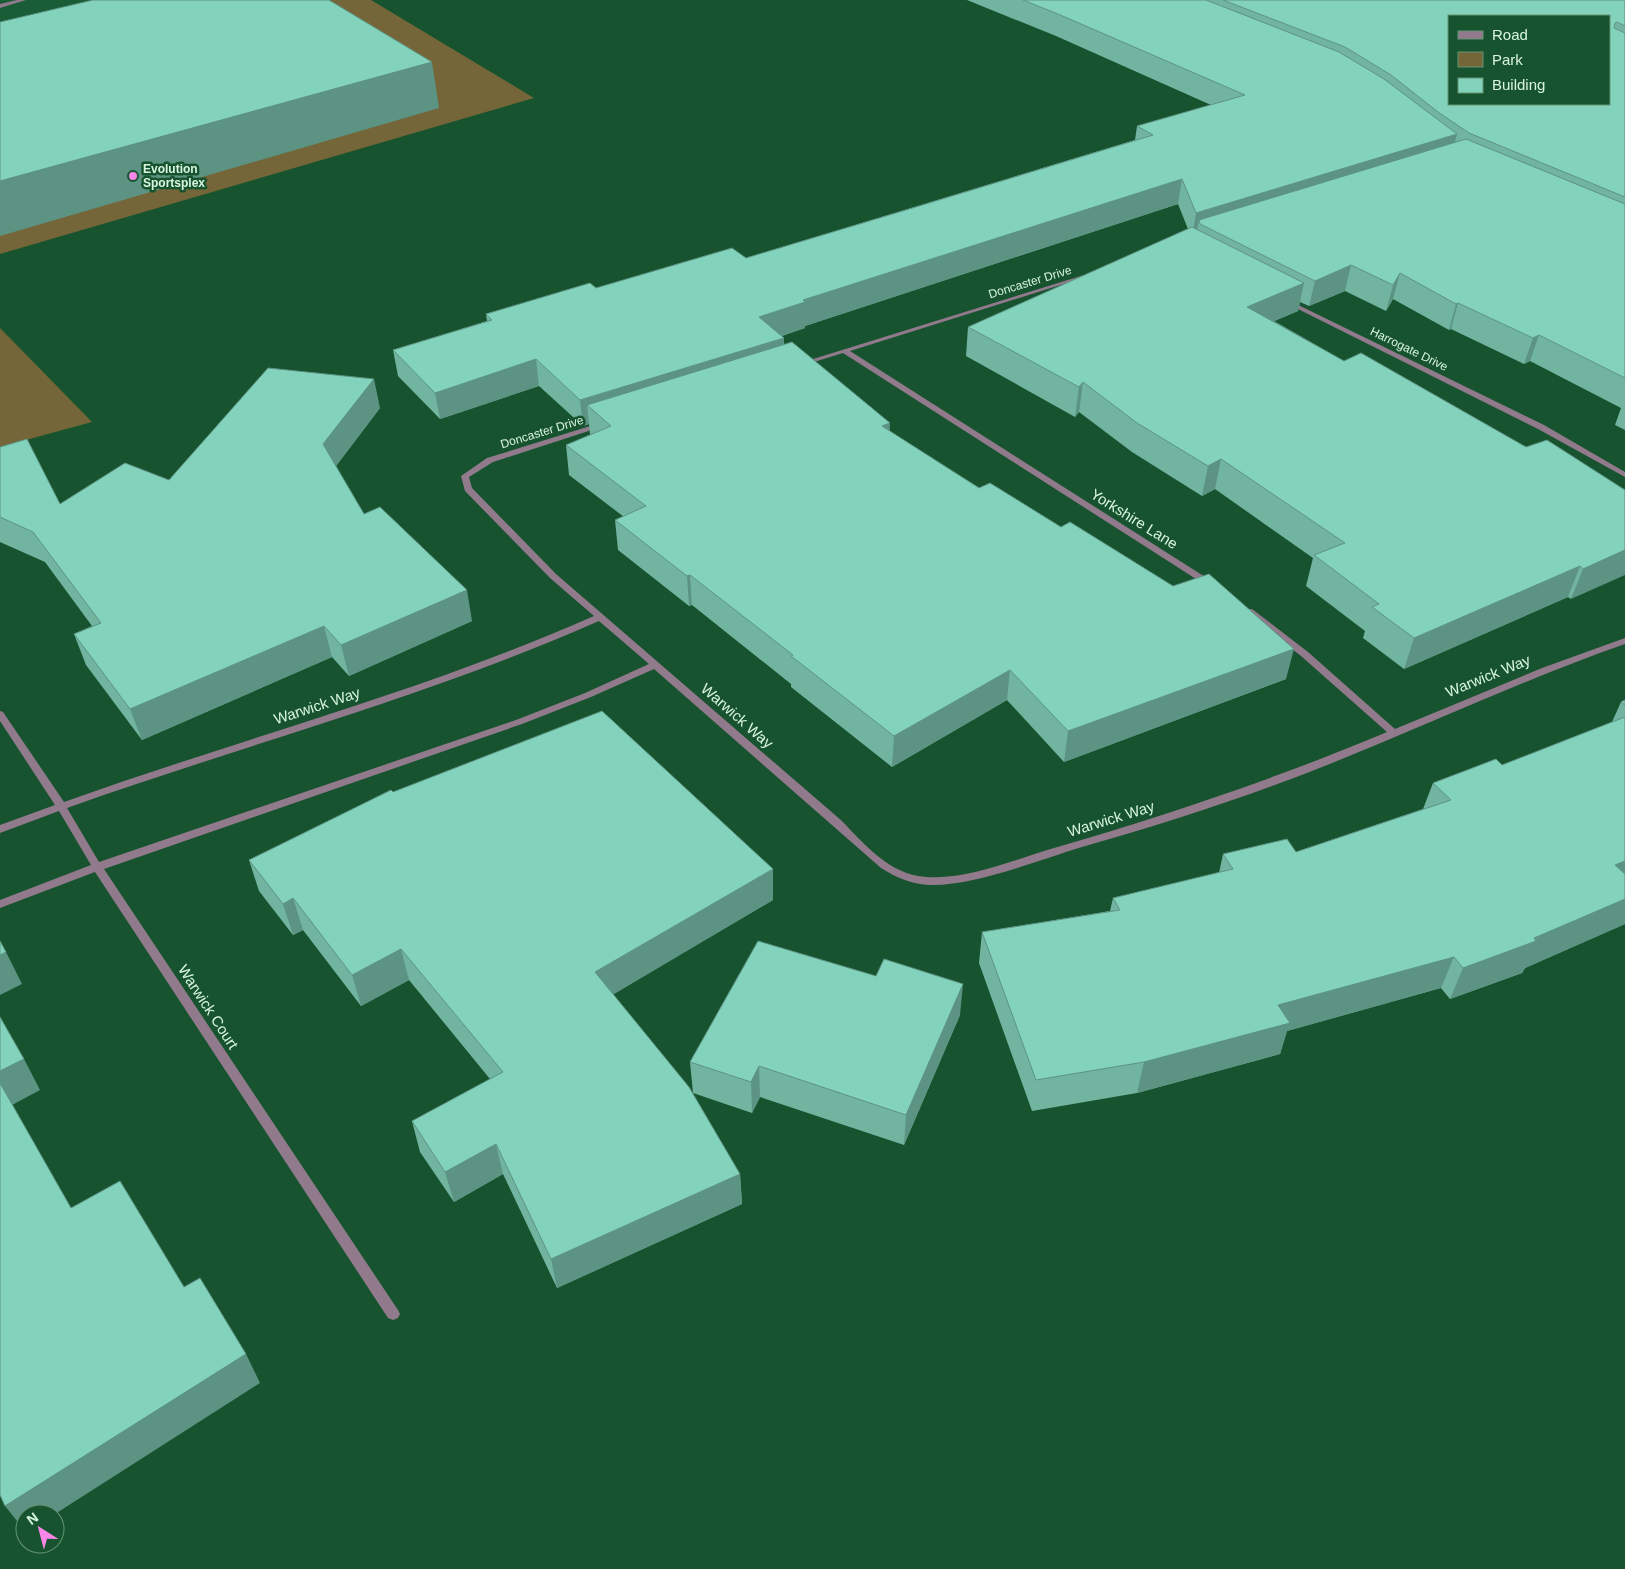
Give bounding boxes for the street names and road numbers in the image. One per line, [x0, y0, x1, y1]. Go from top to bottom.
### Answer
street label: Doncaster Drive [987, 263, 1073, 301]
street label: Harrogate Drive [1368, 324, 1450, 374]
street label: Doncaster Drive [499, 413, 585, 451]
street label: Yorkshire Lane [1088, 485, 1181, 552]
street label: Warwick Way [1443, 651, 1533, 700]
street label: Warwick Way [698, 680, 777, 752]
street label: Warwick Way [272, 683, 363, 727]
street label: Warwick Way [1065, 797, 1157, 840]
street label: Warwick Court [175, 961, 242, 1053]

